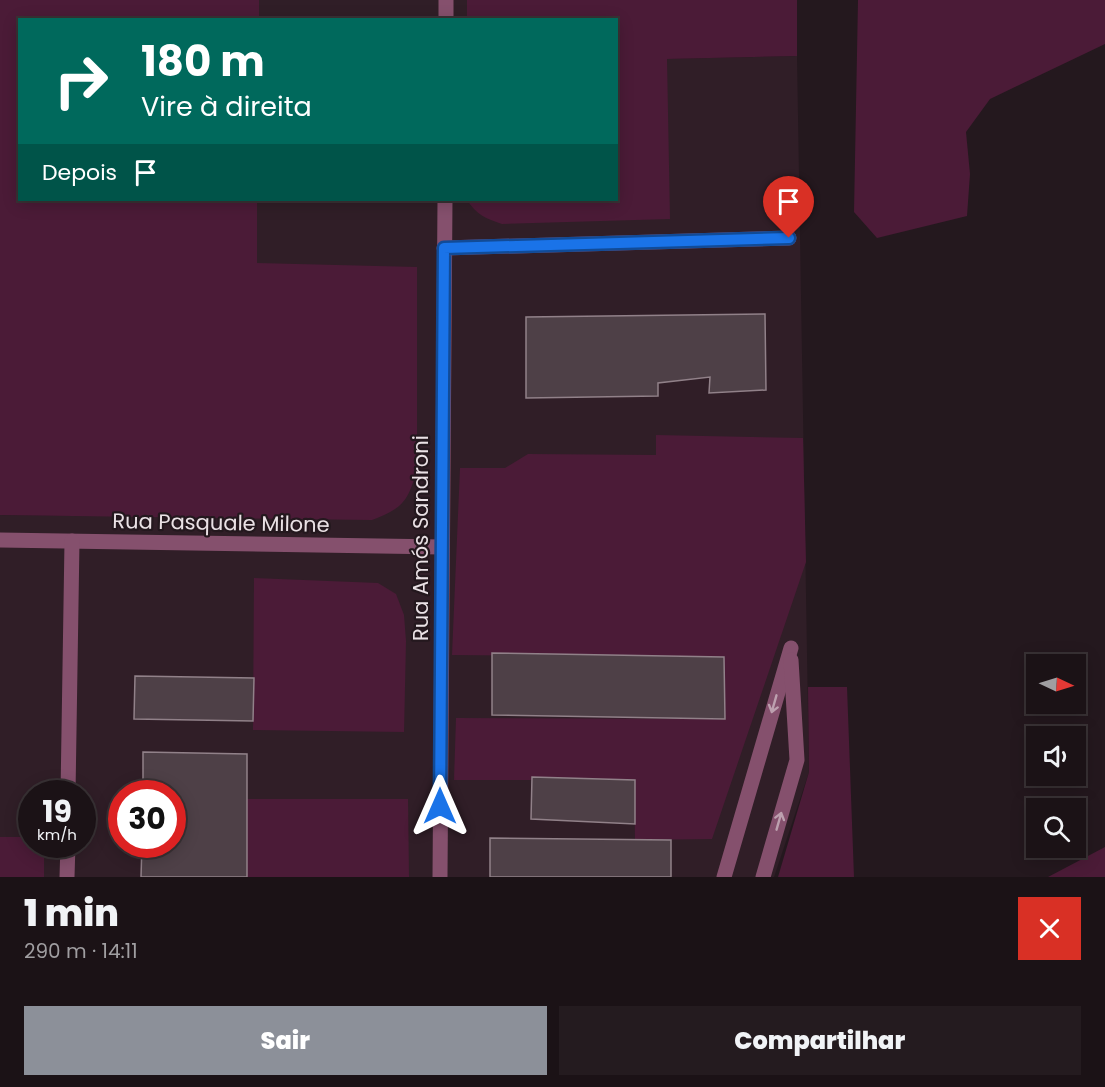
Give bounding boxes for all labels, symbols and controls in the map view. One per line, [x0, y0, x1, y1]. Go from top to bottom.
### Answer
text: 180 m [141, 32, 265, 91]
icon: right [42, 42, 120, 120]
text: Vire à direita [141, 88, 312, 125]
icon: arrive [129, 156, 162, 189]
text: Depois [42, 157, 117, 188]
pin [763, 176, 814, 238]
icon: arrive [772, 185, 805, 218]
street label: Rua Amós Sandroni [406, 435, 435, 641]
street label: Rua Pasquale Milone [112, 506, 330, 539]
north arrow [1026, 654, 1086, 714]
map controls [1026, 654, 1086, 858]
one-way arrow [768, 694, 779, 713]
button: sound [1026, 726, 1086, 786]
position arrow [408, 774, 472, 838]
speed limit sign: 30 [108, 780, 186, 858]
text: 19 [42, 790, 72, 833]
button: search [1026, 798, 1086, 858]
one-way arrow [774, 812, 785, 831]
text: km/h [37, 824, 77, 845]
text: 1 min [24, 888, 119, 939]
button: close [1018, 897, 1081, 960]
text: 290 m · 14:11 [24, 937, 138, 965]
button: Sair [24, 1006, 547, 1075]
button: Compartilhar [559, 1006, 1081, 1075]

